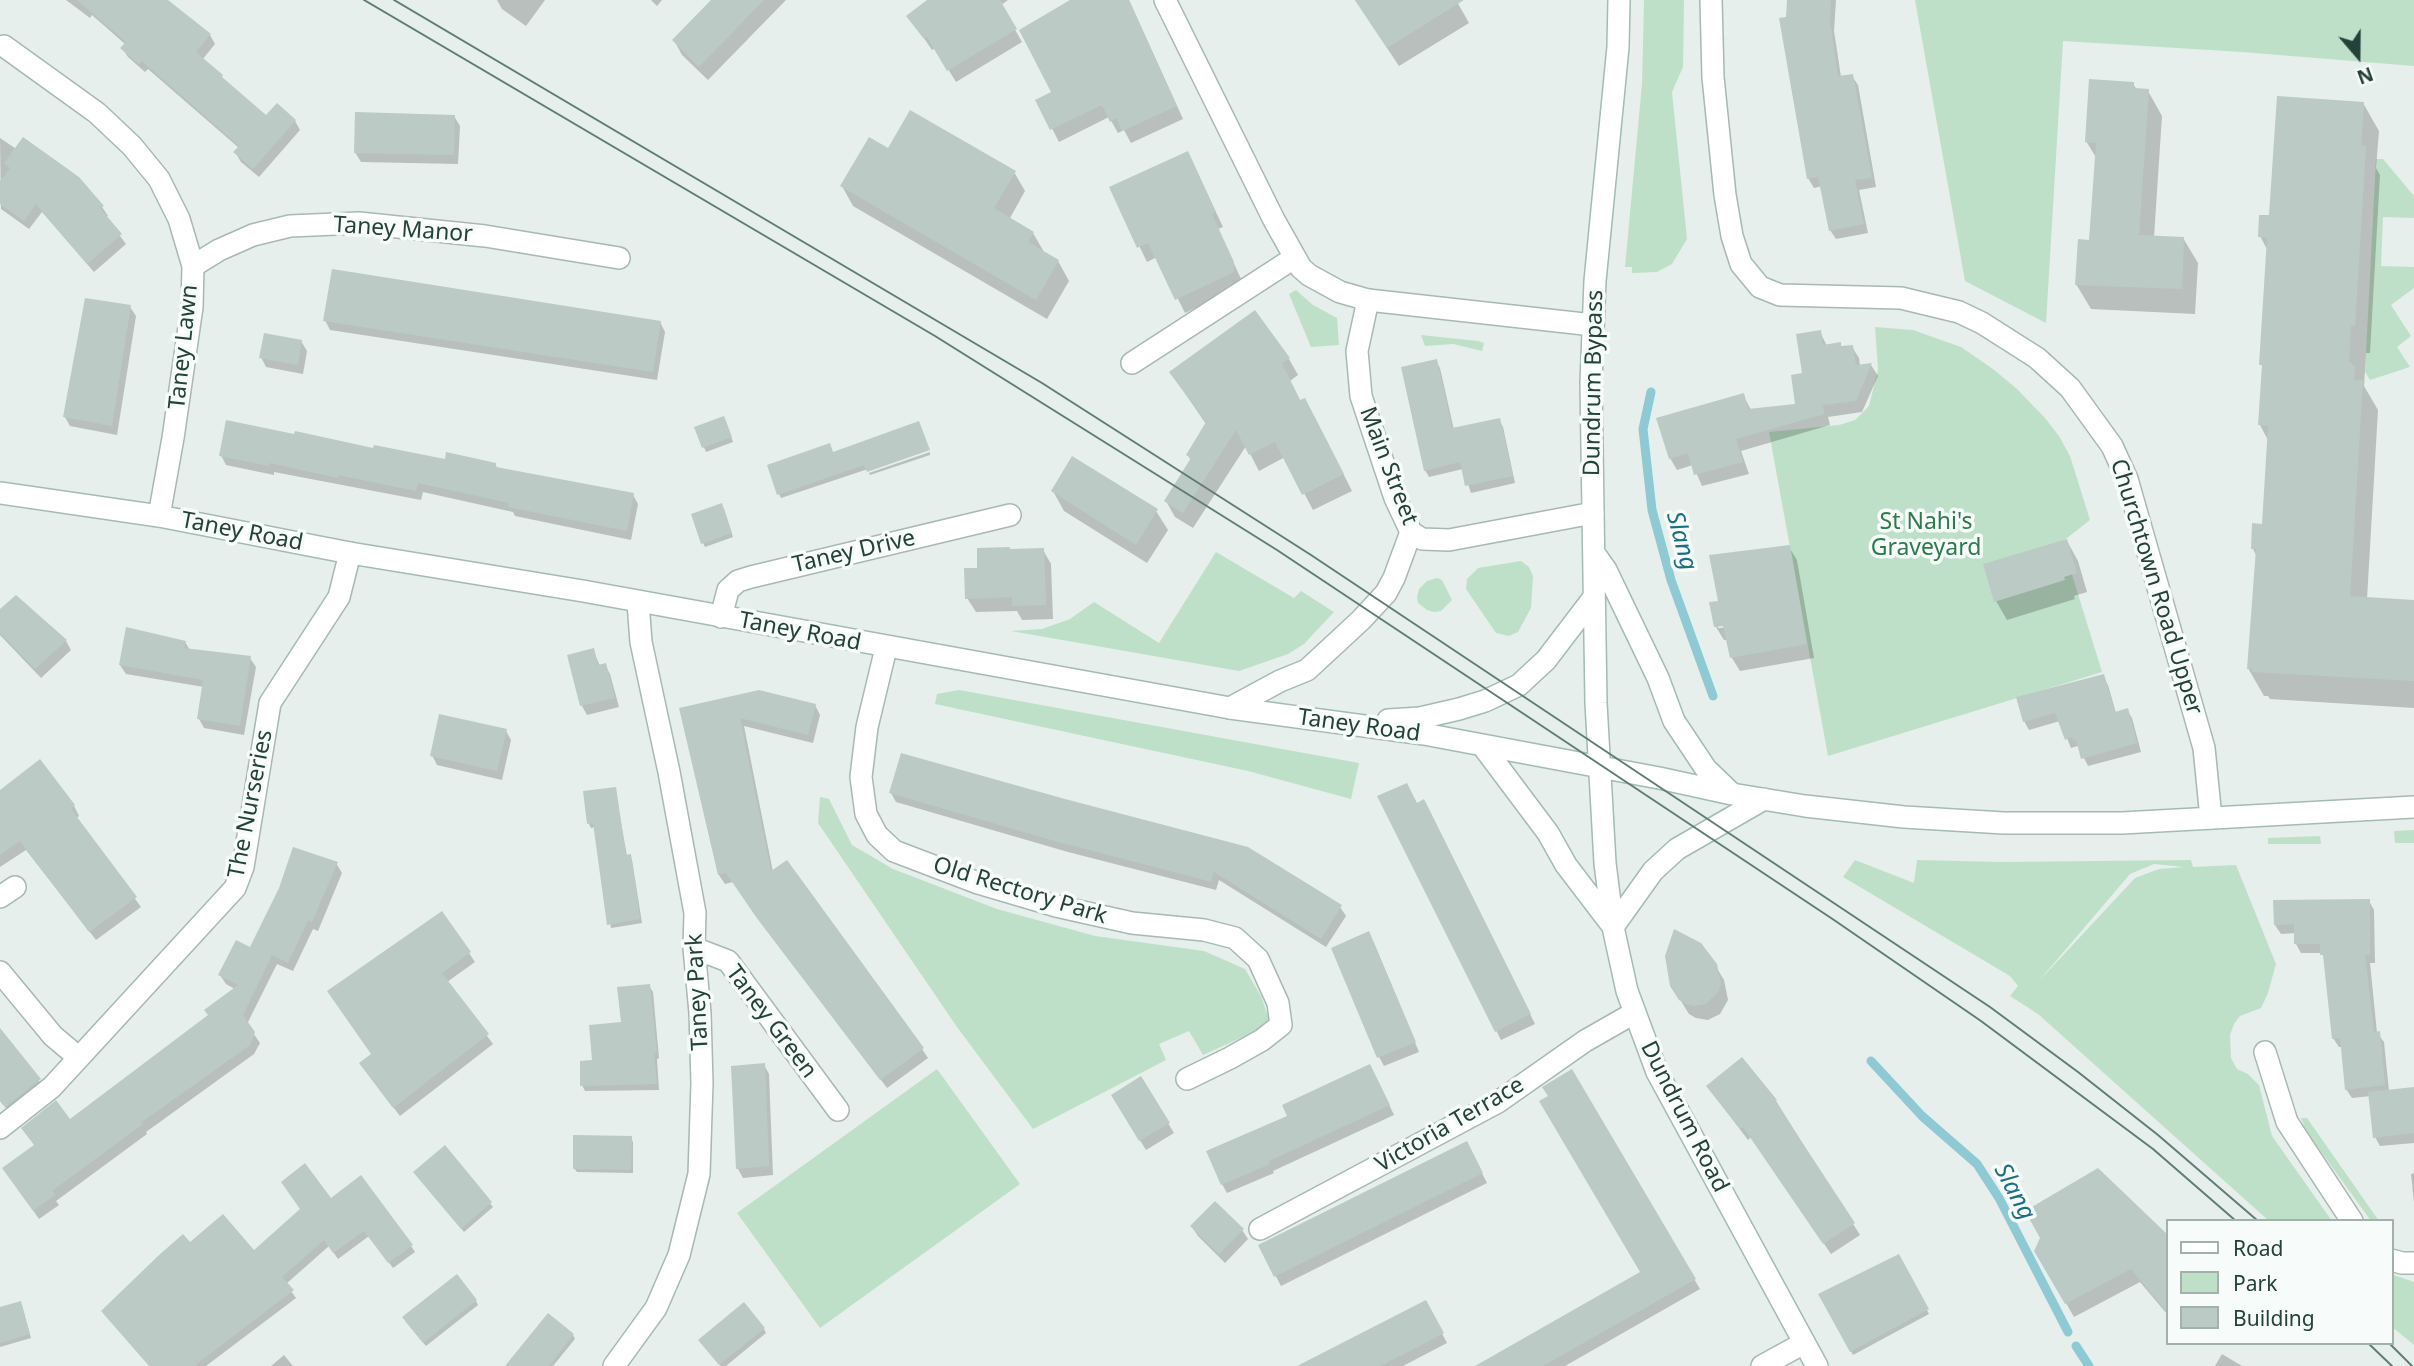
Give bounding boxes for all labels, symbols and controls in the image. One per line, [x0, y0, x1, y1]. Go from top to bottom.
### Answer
north arrow [2323, 21, 2393, 91]
text: N [2353, 61, 2377, 91]
street label: Taney Manor [332, 211, 474, 249]
street label: Taney Lawn [164, 283, 204, 411]
street label: Dundrum Bypass [1579, 290, 1609, 476]
street label: Main Street [1353, 403, 1423, 529]
street label: Churchtown Road Upper [2104, 456, 2208, 718]
street label: Taney Road [179, 507, 305, 557]
water label: Slang [1659, 508, 1703, 574]
park label: St Nahi's Graveyard [1871, 508, 1981, 562]
street label: Taney Drive [790, 524, 918, 580]
street label: Taney Road [737, 607, 863, 657]
street label: Taney Road [1296, 704, 1422, 748]
street label: The Nurseries [223, 727, 279, 881]
street label: Old Rectory Park [930, 851, 1110, 931]
street label: Taney Park [681, 933, 715, 1051]
street label: Taney Green [720, 960, 822, 1084]
street label: Dundrum Road [1634, 1037, 1734, 1197]
street label: Victoria Terrace [1371, 1071, 1529, 1179]
water label: Slang [1987, 1159, 2041, 1225]
legend [2166, 1219, 2393, 1345]
text: Road [2233, 1234, 2283, 1262]
text: Park [2233, 1269, 2277, 1297]
text: Building [2233, 1304, 2315, 1332]

